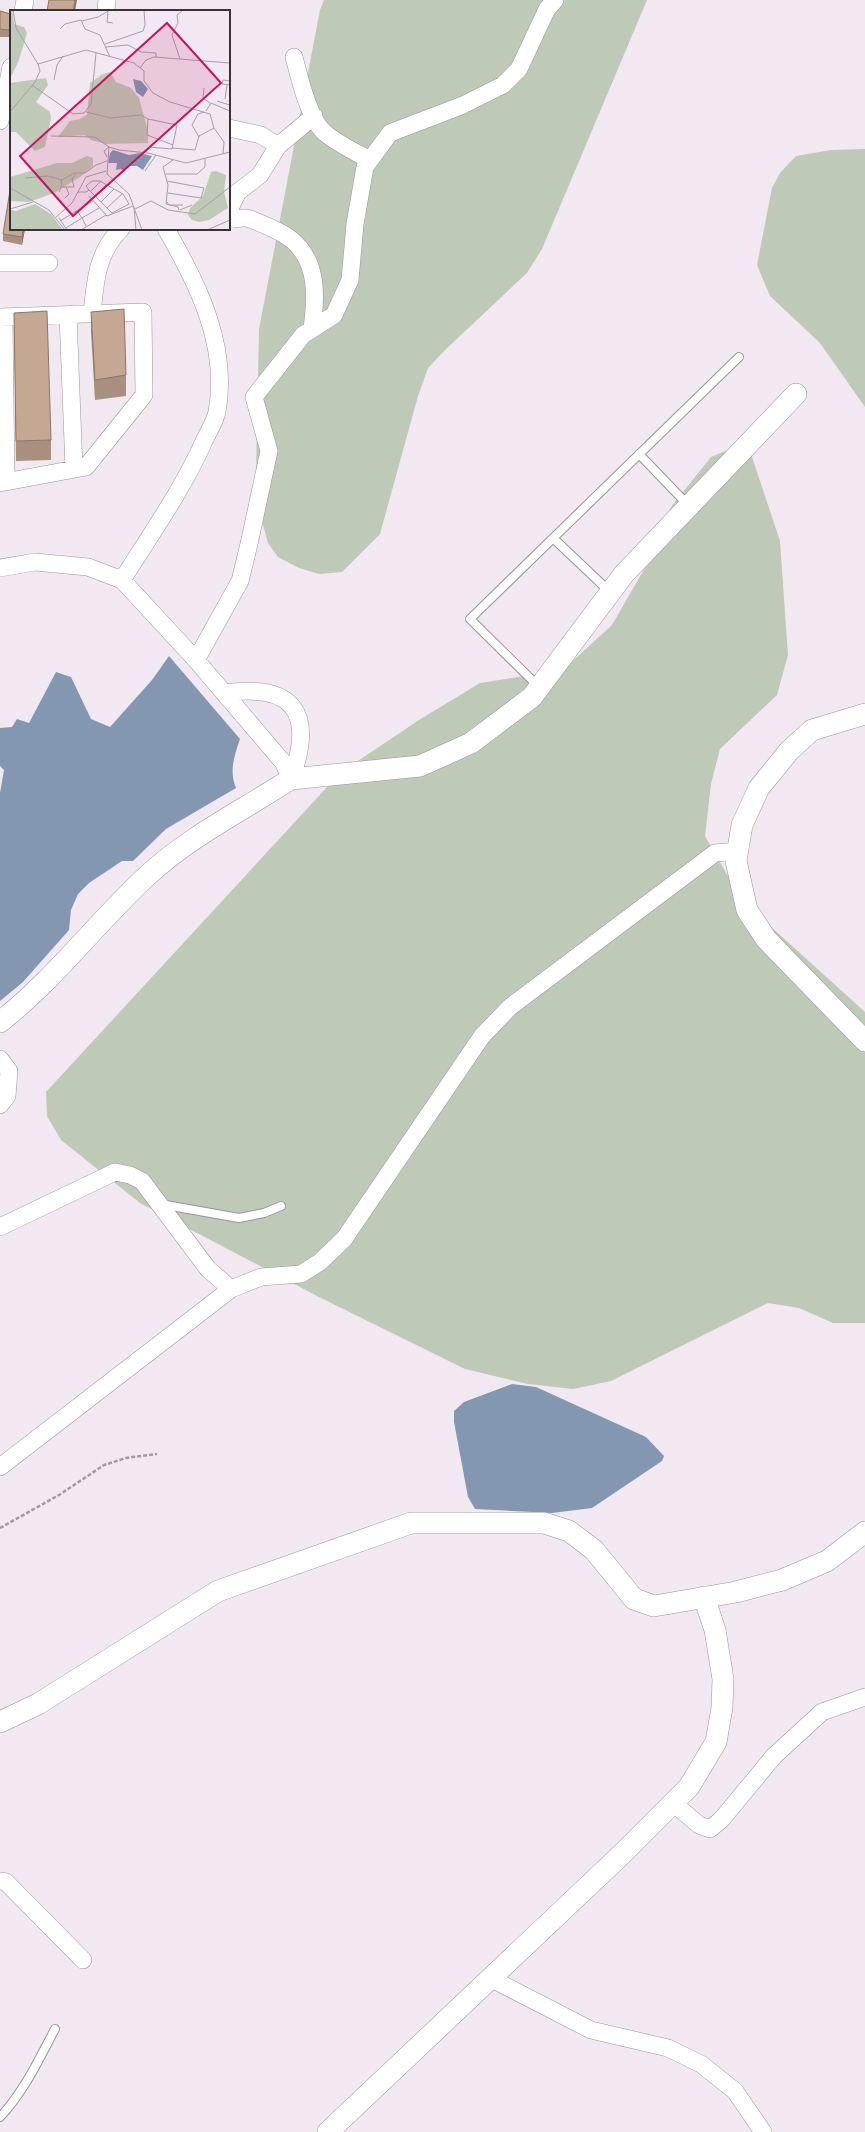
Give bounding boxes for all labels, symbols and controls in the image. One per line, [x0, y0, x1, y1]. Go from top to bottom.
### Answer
inset map [10, 10, 230, 230]

